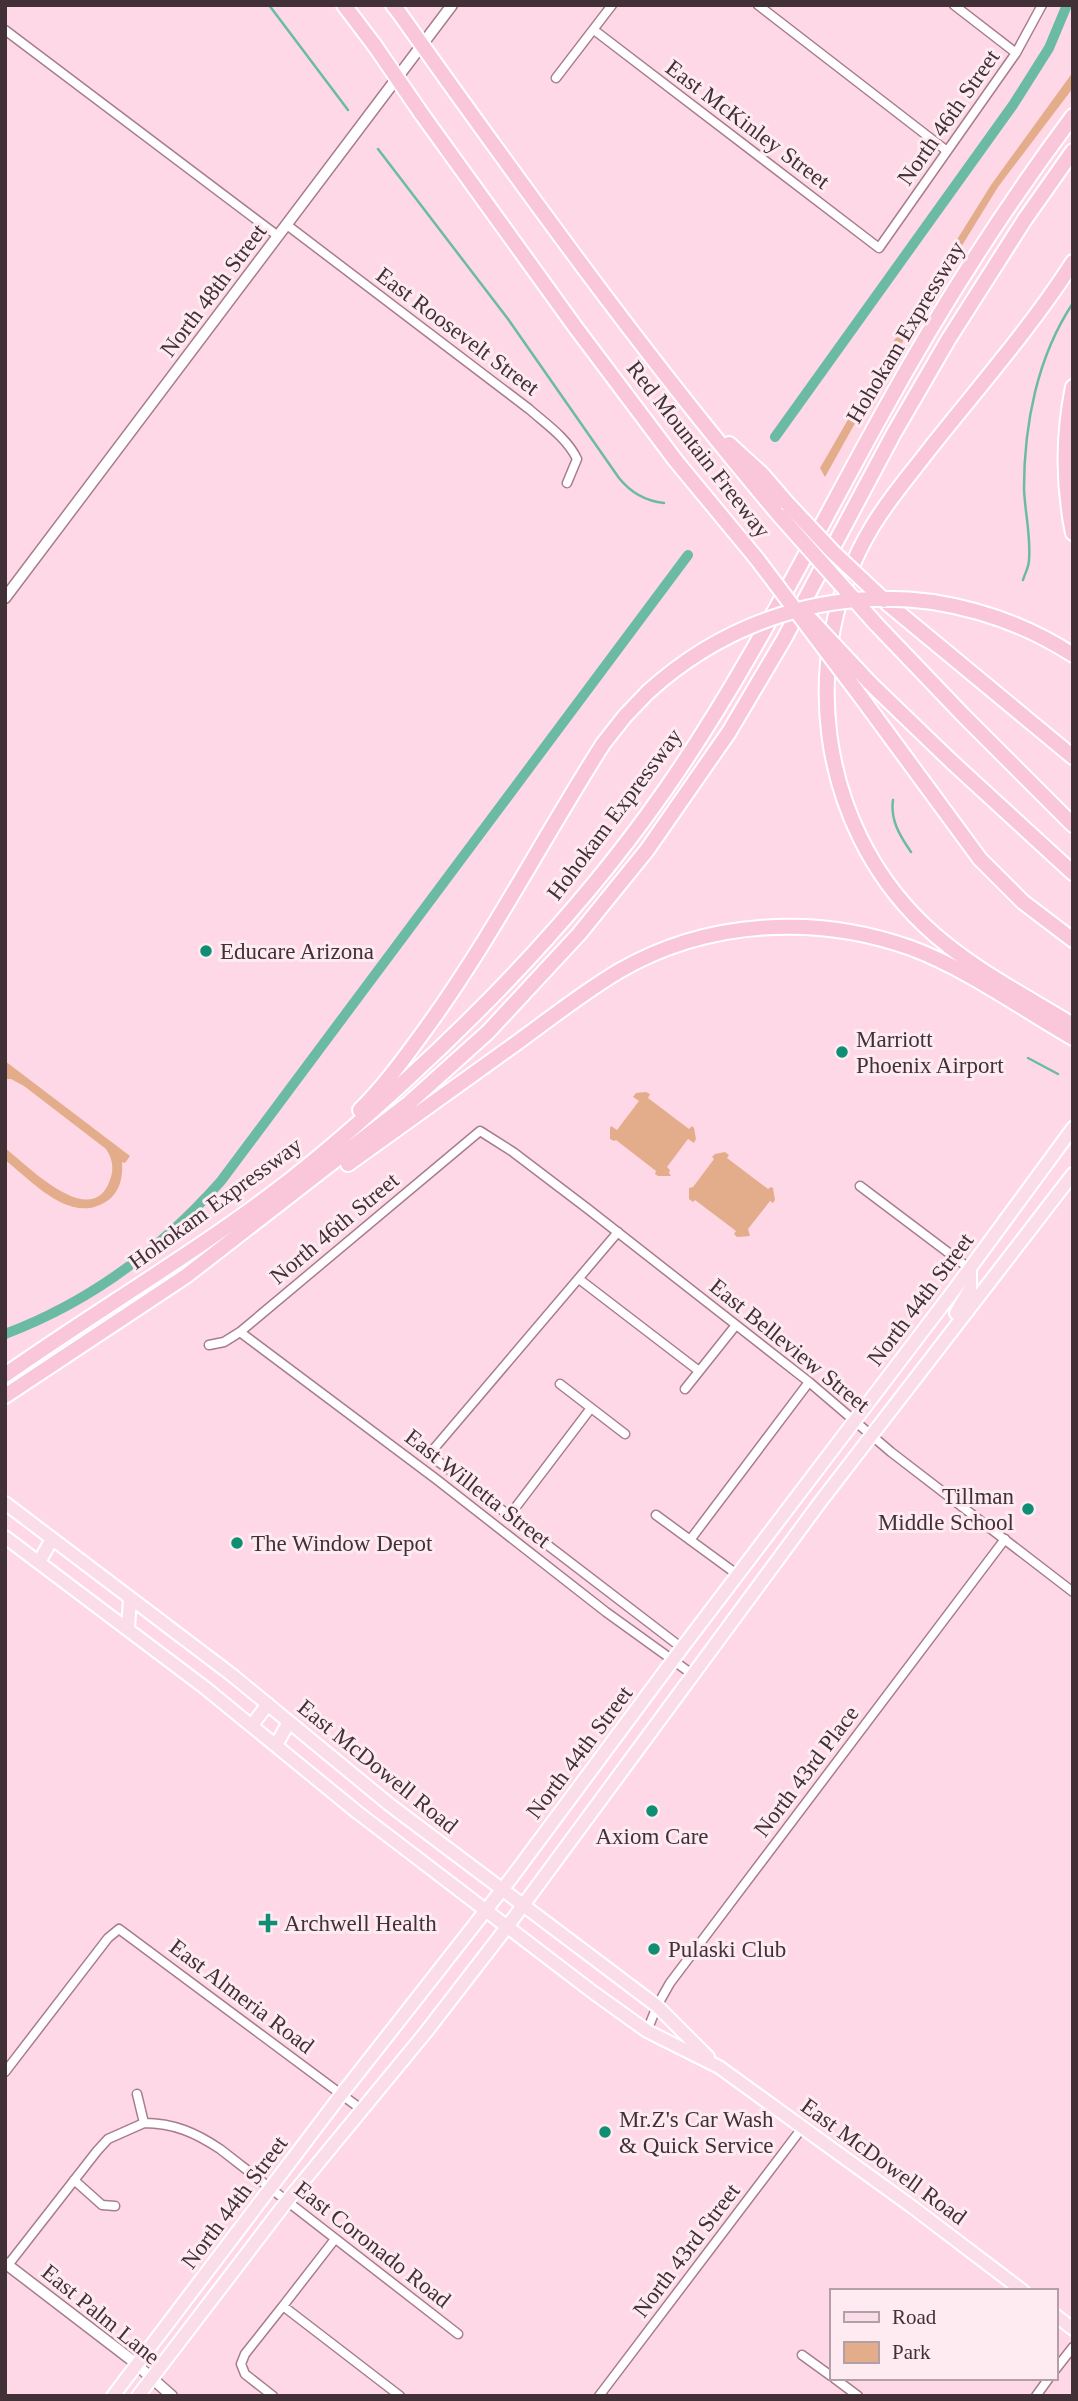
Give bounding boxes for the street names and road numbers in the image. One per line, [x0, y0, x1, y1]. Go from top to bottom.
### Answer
street label: North 46th Street [892, 44, 1005, 190]
street label: East McKinley Street [661, 55, 835, 194]
street label: North 48th Street [155, 219, 272, 362]
street label: Hohokam Expressway [841, 236, 970, 428]
street label: East Roosevelt Street [372, 262, 544, 401]
street label: Red Mountain Freeway [622, 356, 776, 543]
street label: Hohokam Expressway [542, 723, 687, 905]
street label: Hohokam Expressway [124, 1132, 307, 1275]
street label: North 46th Street [265, 1167, 404, 1289]
street label: North 44th Street [862, 1228, 979, 1371]
street label: East Belleview Street [705, 1273, 875, 1418]
street label: East Willetta Street [400, 1424, 556, 1553]
street label: North 44th Street [521, 1681, 638, 1824]
street label: East McDowell Road [293, 1694, 463, 1839]
street label: North 43rd Place [749, 1701, 864, 1842]
street label: East Almeria Road [165, 1934, 319, 2059]
street label: East McDowell Road [796, 2093, 972, 2230]
street label: North 44th Street [176, 2131, 293, 2274]
street label: East Coronado Road [290, 2176, 456, 2313]
street label: North 43rd Street [628, 2178, 745, 2322]
street label: East Palm Lane [37, 2259, 165, 2370]

